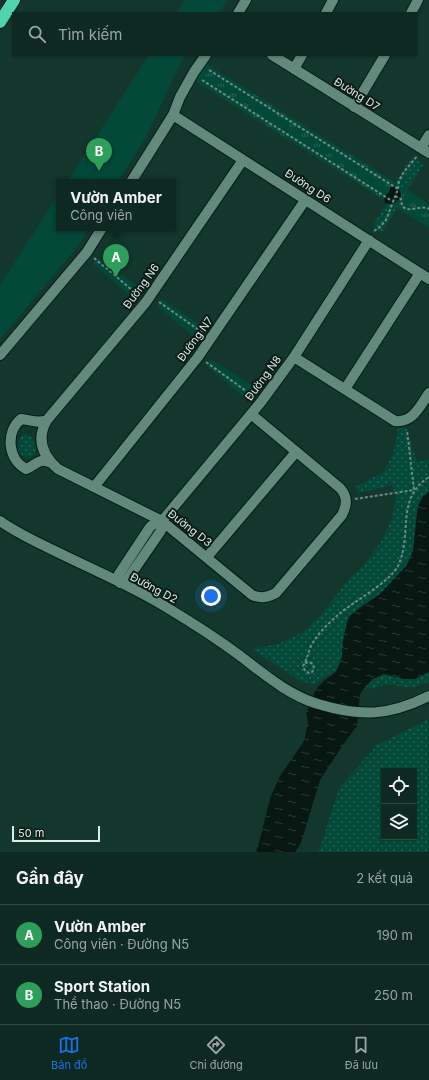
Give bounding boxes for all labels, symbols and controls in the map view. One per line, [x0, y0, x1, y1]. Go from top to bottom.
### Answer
search box [12, 12, 417, 56]
icon: search [26, 23, 48, 45]
text: Tìm kiếm [58, 25, 122, 44]
street label: Đường D7 [331, 74, 383, 114]
pin: B [86, 138, 112, 171]
street label: Đường D6 [282, 166, 334, 206]
popup [56, 179, 176, 231]
text: Vườn Amber [70, 188, 162, 207]
text: Công viên [70, 207, 132, 223]
pin: A [103, 244, 129, 277]
street label: Đường N6 [120, 261, 162, 311]
street label: Đường N7 [174, 314, 216, 364]
street label: Đường N8 [242, 353, 284, 403]
street label: Đường D3 [165, 506, 215, 550]
street label: Đường D2 [128, 570, 180, 606]
your location [201, 586, 221, 606]
map controls [381, 768, 417, 840]
button: locate [381, 768, 417, 804]
button: layers [381, 804, 417, 840]
scale bar [12, 824, 100, 843]
text: 50 m [18, 826, 44, 840]
text: Gần đây [16, 868, 84, 888]
text: 2 kết quả [356, 870, 413, 886]
text: Vườn Amber [54, 917, 146, 936]
text: A [24, 927, 34, 943]
text: 190 m [376, 927, 413, 943]
text: Công viên · Đường N5 [54, 936, 189, 952]
text: Sport Station [54, 977, 150, 996]
text: B [25, 987, 33, 1003]
text: 250 m [374, 987, 413, 1003]
text: Thể thao · Đường N5 [54, 996, 181, 1012]
tab: Bản đồ [51, 1034, 87, 1072]
tab: Chỉ đường [189, 1034, 243, 1072]
tab: Đã lưu [345, 1034, 378, 1072]

